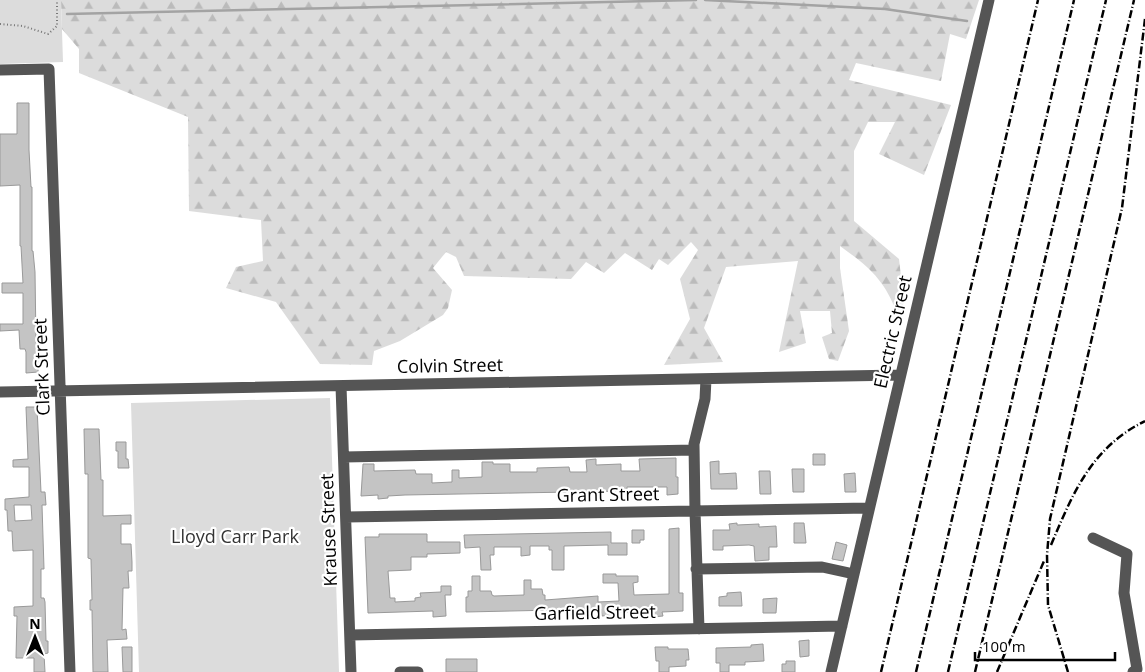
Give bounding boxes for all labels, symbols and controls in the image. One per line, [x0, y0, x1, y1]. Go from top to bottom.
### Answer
street label: Electric Street [867, 273, 917, 391]
street label: Clark Street [27, 318, 55, 416]
street label: Colvin Street [397, 352, 503, 378]
street label: Krause Street [314, 473, 342, 587]
street label: Grant Street [556, 481, 660, 507]
park label: Lloyd Carr Park [171, 524, 299, 548]
street label: Garfield Street [534, 599, 656, 625]
north arrow [10, 612, 60, 662]
text: N [29, 614, 41, 633]
scale bar [975, 630, 1115, 662]
text: 100 m [982, 636, 1026, 656]

